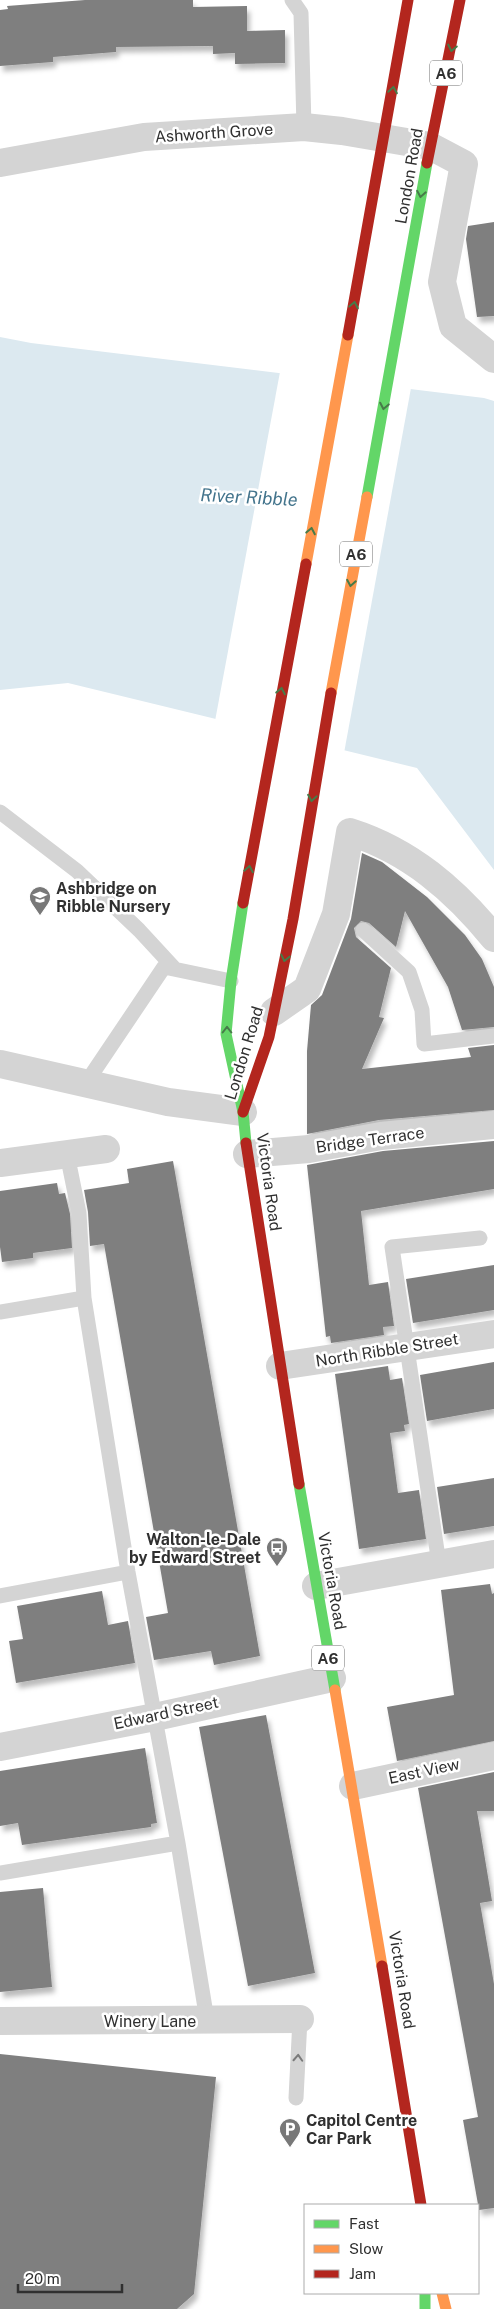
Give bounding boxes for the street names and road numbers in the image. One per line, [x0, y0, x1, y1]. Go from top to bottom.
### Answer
road number: A6 [430, 60, 462, 86]
street label: Ashworth Grove [154, 119, 274, 147]
street label: London Road [391, 127, 427, 225]
road number: A6 [340, 542, 372, 566]
street label: London Road [221, 1004, 267, 1102]
street label: Bridge Terrace [315, 1123, 425, 1157]
street label: Victoria Road [253, 1132, 285, 1232]
street label: North Ribble Street [314, 1329, 460, 1371]
street label: Victoria Road [314, 1531, 350, 1631]
road number: A6 [312, 1646, 344, 1670]
street label: Edward Street [112, 1693, 220, 1733]
street label: East View [387, 1754, 462, 1788]
street label: Victoria Road [385, 1930, 419, 2030]
street label: Winery Lane [104, 2012, 196, 2031]

